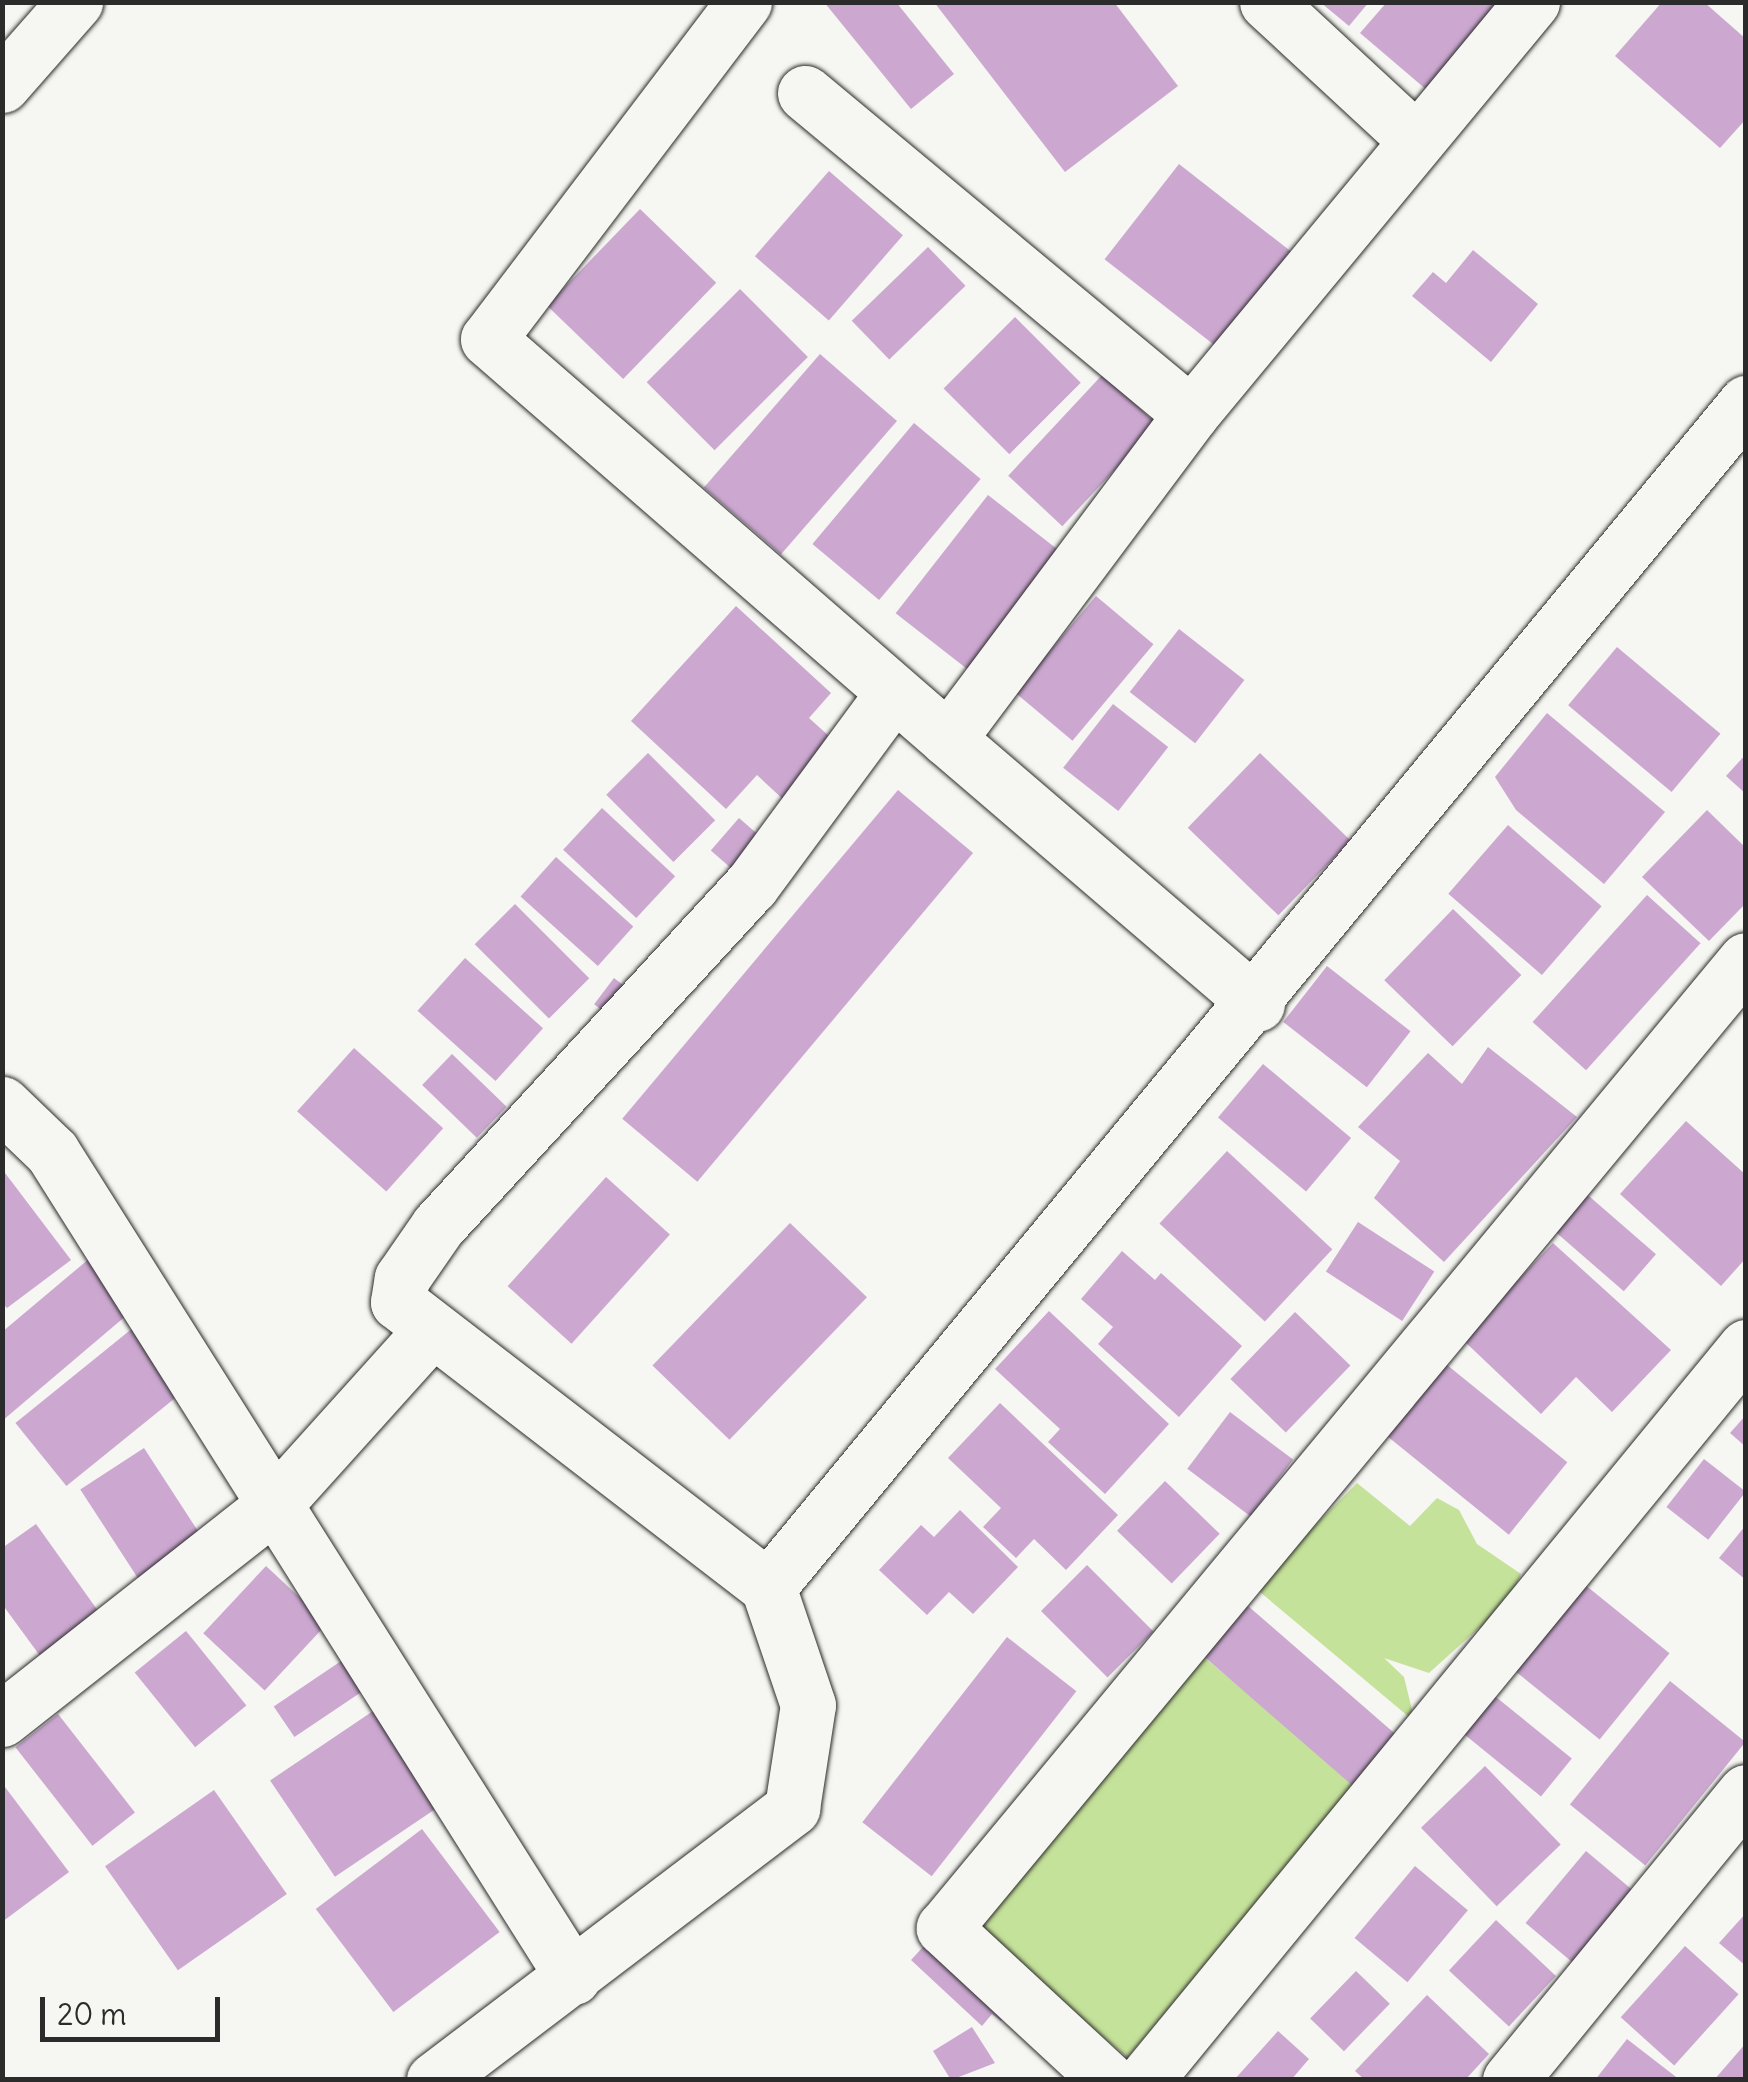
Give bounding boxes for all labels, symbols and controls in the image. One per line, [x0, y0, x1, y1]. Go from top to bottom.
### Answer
scale bar [45, 1977, 225, 2039]
text: 20 m [57, 1995, 127, 2033]

